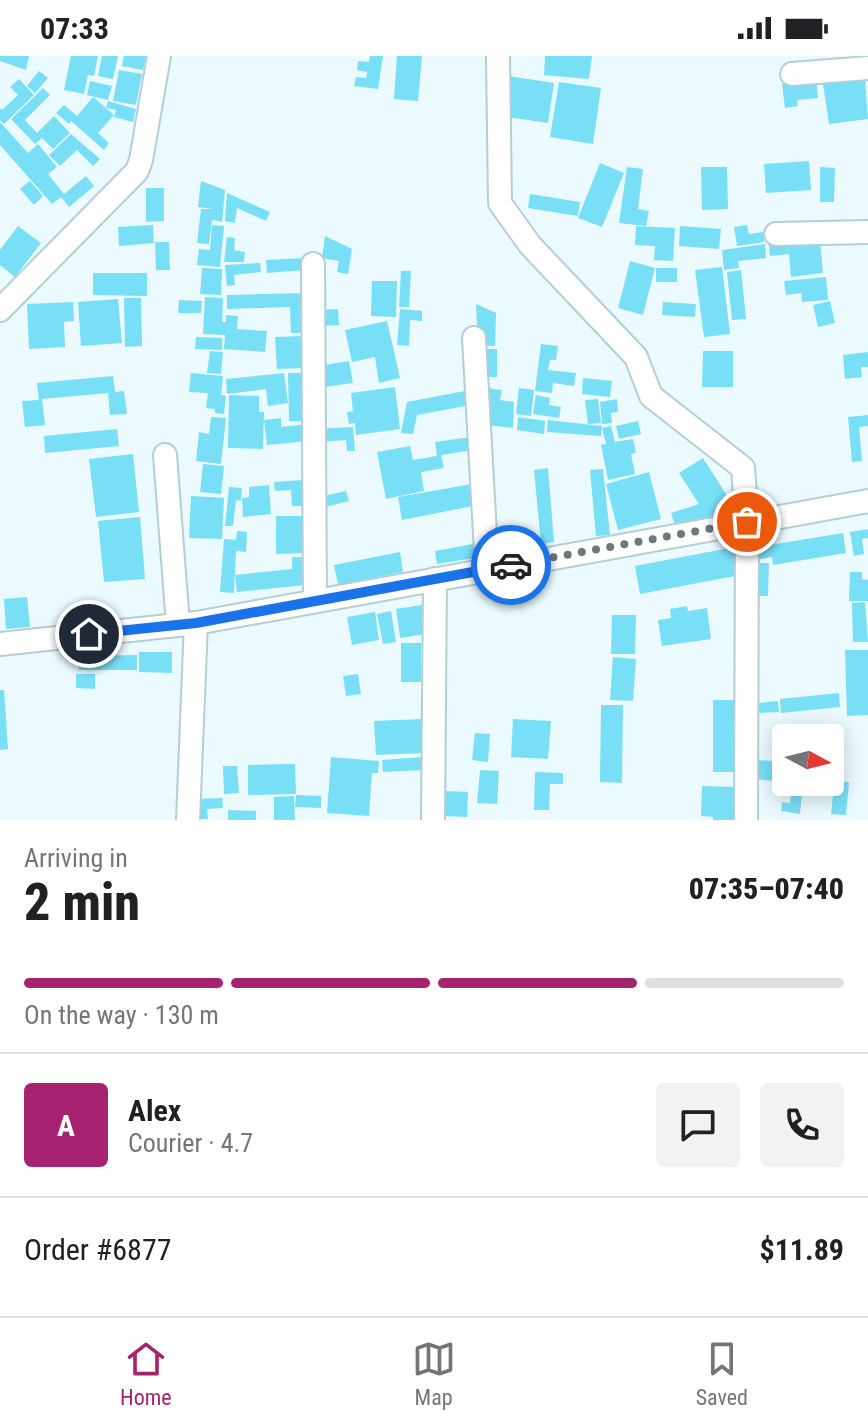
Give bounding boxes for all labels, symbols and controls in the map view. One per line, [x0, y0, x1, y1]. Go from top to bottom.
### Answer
text: 07:33 [40, 11, 109, 46]
pin [713, 488, 781, 556]
icon: bag [725, 500, 769, 544]
courier [471, 525, 551, 605]
icon: car [489, 543, 533, 587]
pin [55, 600, 123, 668]
icon: home [67, 612, 111, 656]
north arrow [772, 724, 844, 796]
map controls [772, 724, 844, 796]
text: Arriving in [24, 843, 128, 873]
text: 07:35–07:40 [689, 871, 844, 906]
text: 2 min [24, 872, 140, 933]
text: On the way · 130 m [24, 1000, 219, 1030]
button: chat [656, 1083, 740, 1167]
button: phone [760, 1083, 844, 1167]
text: Alex [128, 1093, 181, 1128]
text: A [57, 1108, 75, 1143]
text: Courier · 4.7 [128, 1128, 253, 1158]
text: Order #6877 [24, 1232, 172, 1267]
text: $11.89 [759, 1232, 844, 1267]
tab: Home [120, 1337, 172, 1410]
tab: Map [412, 1337, 456, 1410]
tab: Saved [696, 1337, 748, 1410]

